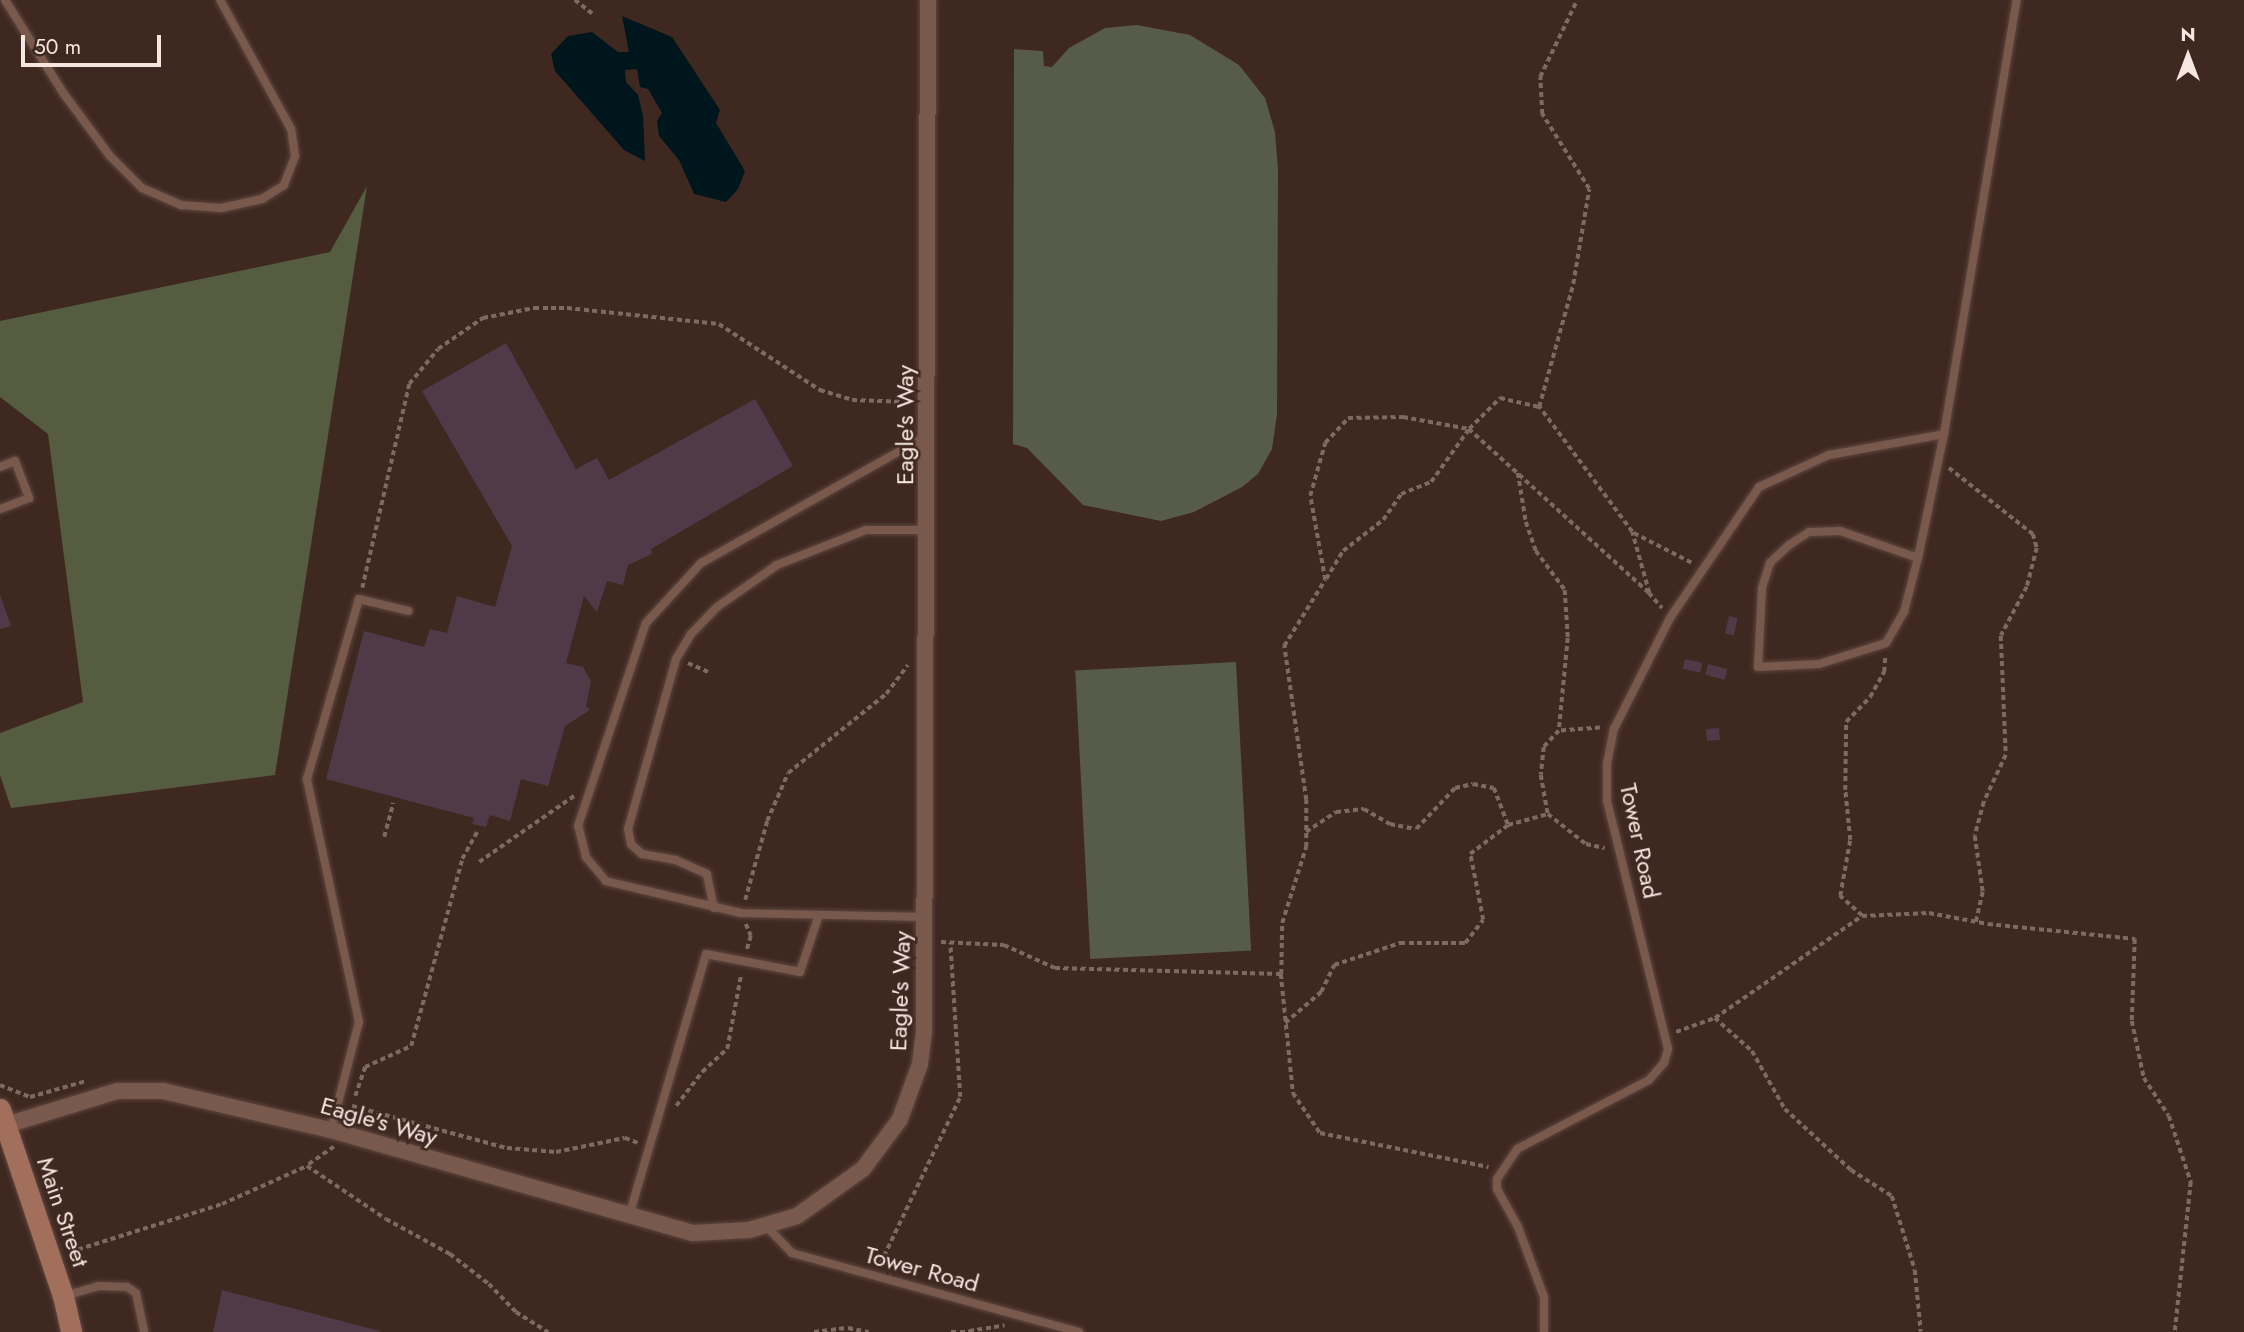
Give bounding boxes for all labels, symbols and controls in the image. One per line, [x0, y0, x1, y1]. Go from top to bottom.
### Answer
scale bar [24, 21, 164, 65]
north arrow [2153, 21, 2223, 91]
text: N [2180, 21, 2196, 48]
text: 50 m [34, 32, 81, 62]
street label: Eagle's Way [891, 365, 919, 485]
street label: Tower Road [1614, 781, 1666, 901]
street label: Eagle's Way [884, 930, 916, 1052]
street label: Eagle's Way [317, 1091, 441, 1151]
street label: Main Street [31, 1153, 95, 1271]
street label: Tower Road [862, 1240, 982, 1298]

